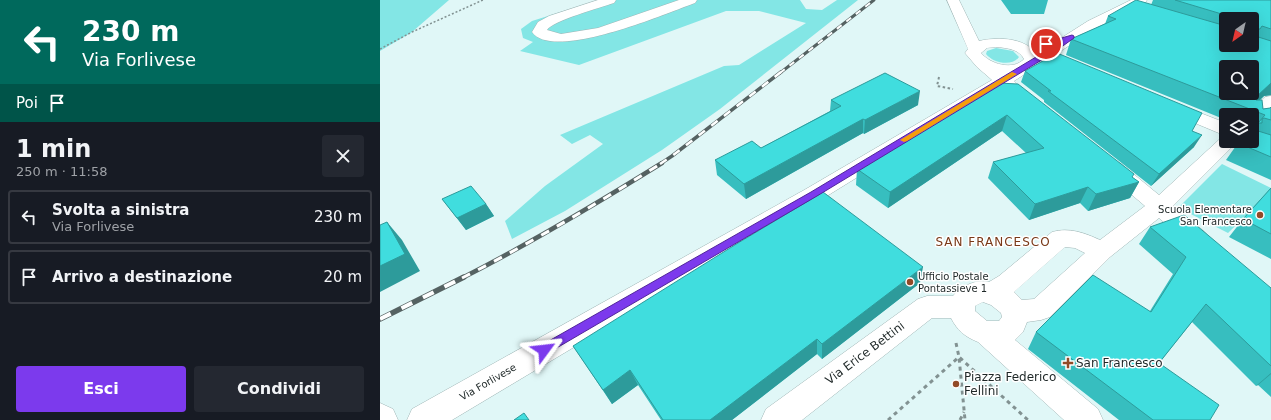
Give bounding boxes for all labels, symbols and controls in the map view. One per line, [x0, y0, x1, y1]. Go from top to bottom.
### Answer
north arrow [1219, 12, 1259, 52]
map controls [1219, 12, 1259, 148]
text: 230 m [82, 15, 179, 48]
icon: left [16, 16, 68, 68]
pin [1029, 27, 1063, 61]
icon: arrive [1035, 33, 1057, 55]
text: Via Forlivese [82, 49, 196, 70]
button: search [1219, 60, 1259, 100]
icon: arrive [46, 92, 68, 114]
text: Poi [16, 94, 38, 112]
button: layers [1219, 108, 1259, 148]
text: 1 min [16, 135, 91, 163]
button: close [322, 135, 364, 177]
text: 250 m · 11:58 [16, 164, 107, 179]
text: Svolta a sinistra [52, 201, 189, 219]
place label: Scuola Elementare San Francesco [1158, 204, 1252, 227]
icon: left [18, 206, 40, 228]
text: 230 m [314, 208, 362, 226]
marker: Scuola Elementare San Francesco [1255, 210, 1265, 220]
text: Via Forlivese [52, 219, 134, 234]
district label: SAN FRANCESCO [935, 235, 1051, 249]
icon: arrive [18, 266, 40, 288]
text: Arrivo a destinazione [52, 268, 232, 286]
text: 20 m [324, 268, 362, 286]
place label: Ufficio Postale Pontassieve 1 [918, 271, 989, 294]
marker: Ufficio Postale Pontassieve 1 [905, 277, 915, 287]
street label: Via Erice Bettini [823, 319, 907, 387]
position arrow [523, 329, 565, 371]
place label: San Francesco [1076, 356, 1162, 370]
marker: San Francesco [1063, 358, 1073, 368]
street label: Via Forlivese [458, 361, 518, 403]
button: Esci [16, 366, 186, 412]
button: Condividi [194, 366, 364, 412]
place label: Piazza Federico Fellini [964, 370, 1056, 398]
marker: Piazza Federico Fellini [951, 379, 961, 389]

